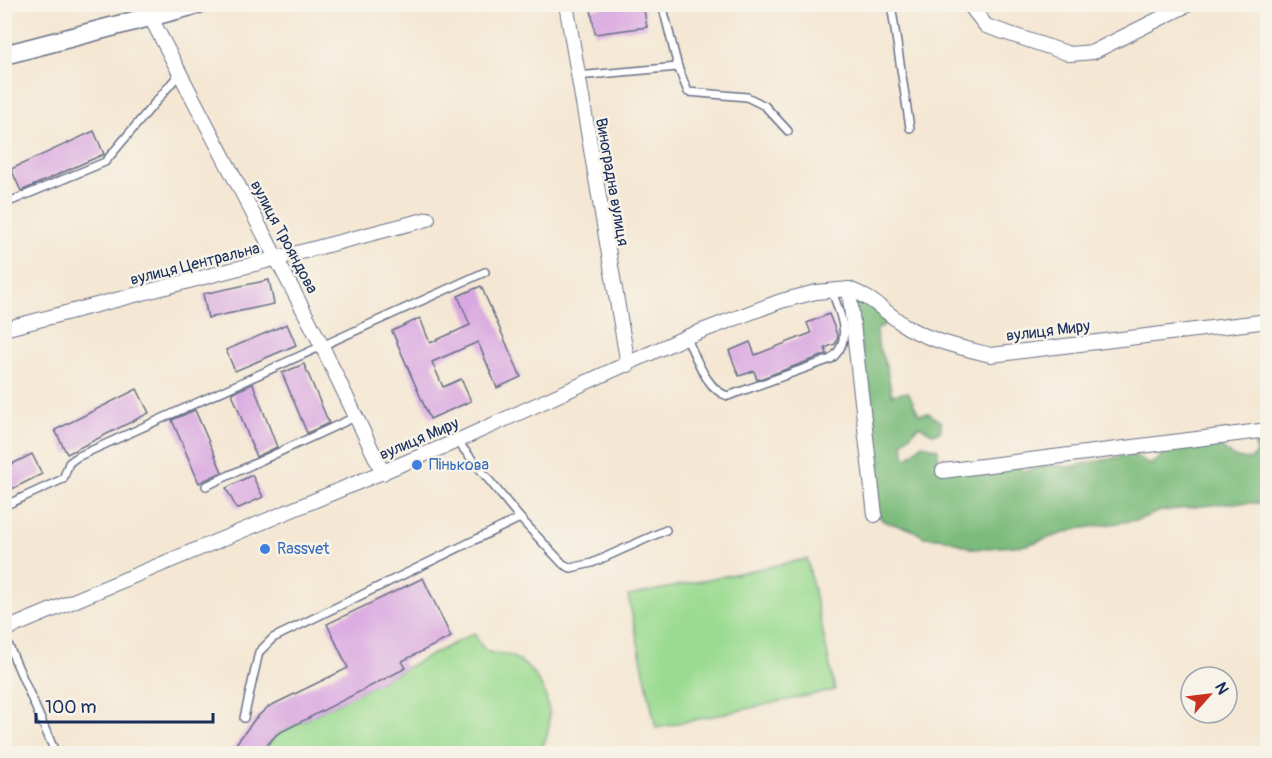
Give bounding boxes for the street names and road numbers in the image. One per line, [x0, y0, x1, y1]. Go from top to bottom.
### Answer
street label: Виноградна вулиця [591, 116, 633, 248]
street label: вулиця Трояндова [246, 177, 322, 297]
street label: вулиця Центральна [128, 238, 262, 290]
street label: вулиця Миру [1005, 316, 1091, 346]
street label: вулиця Миру [376, 413, 462, 465]

